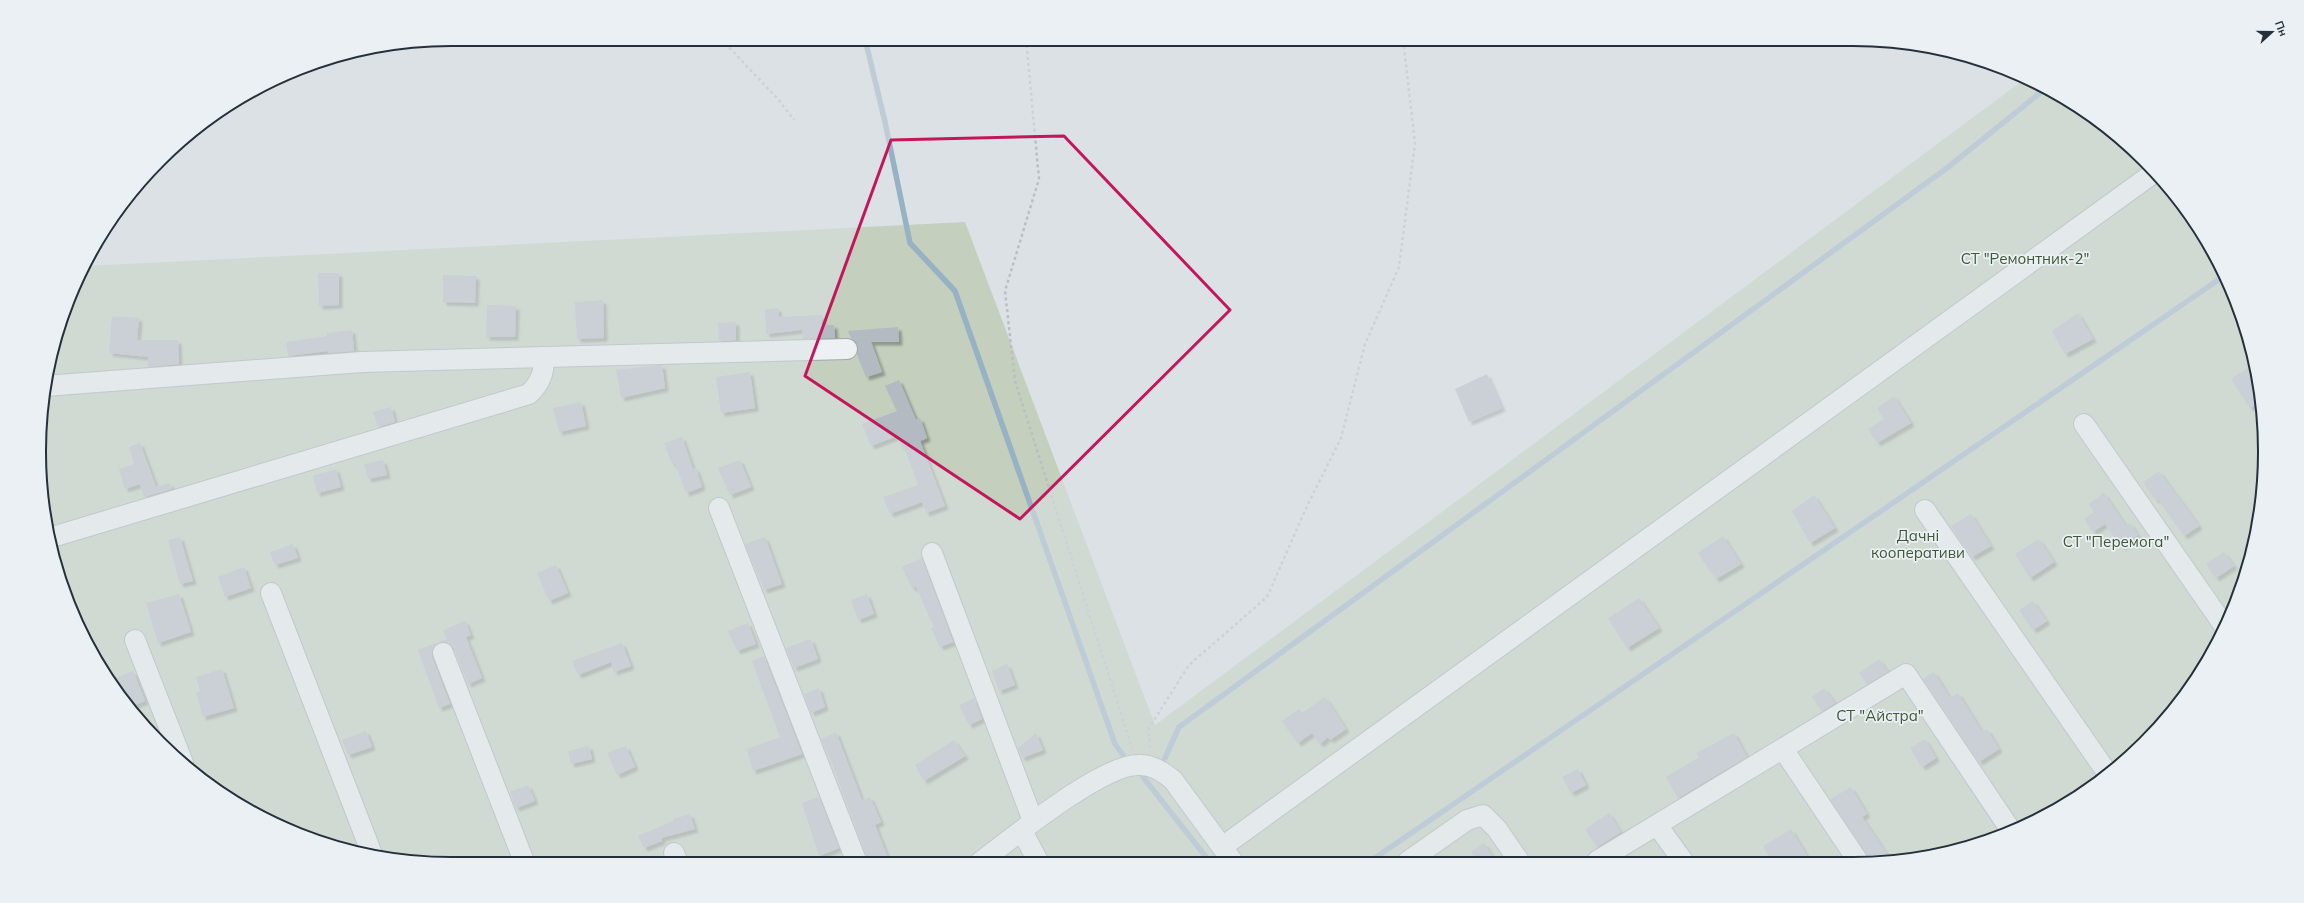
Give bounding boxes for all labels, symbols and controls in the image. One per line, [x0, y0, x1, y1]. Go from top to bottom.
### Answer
north arrow [2252, 12, 2292, 52]
text: Пн [2272, 19, 2291, 38]
park label: СТ "Ремонтник-2" [1961, 249, 2089, 268]
park label: Дачні кооперативи [1871, 526, 1965, 562]
park label: СТ "Перемога" [2063, 532, 2169, 551]
park label: СТ "Айстра" [1836, 706, 1924, 725]

